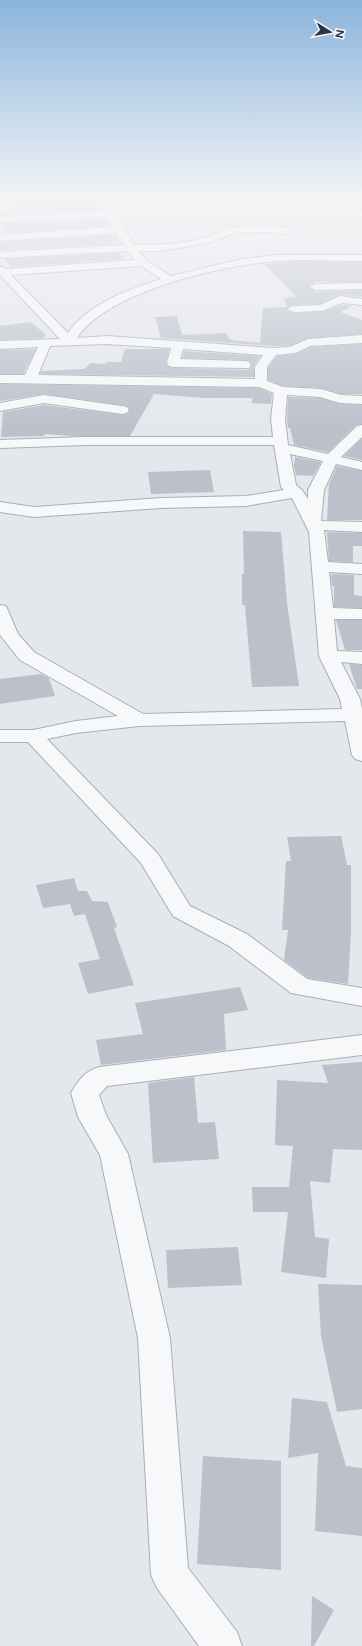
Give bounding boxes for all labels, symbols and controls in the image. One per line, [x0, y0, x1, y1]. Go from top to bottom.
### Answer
north arrow [310, 12, 350, 52]
text: N [332, 28, 347, 39]

